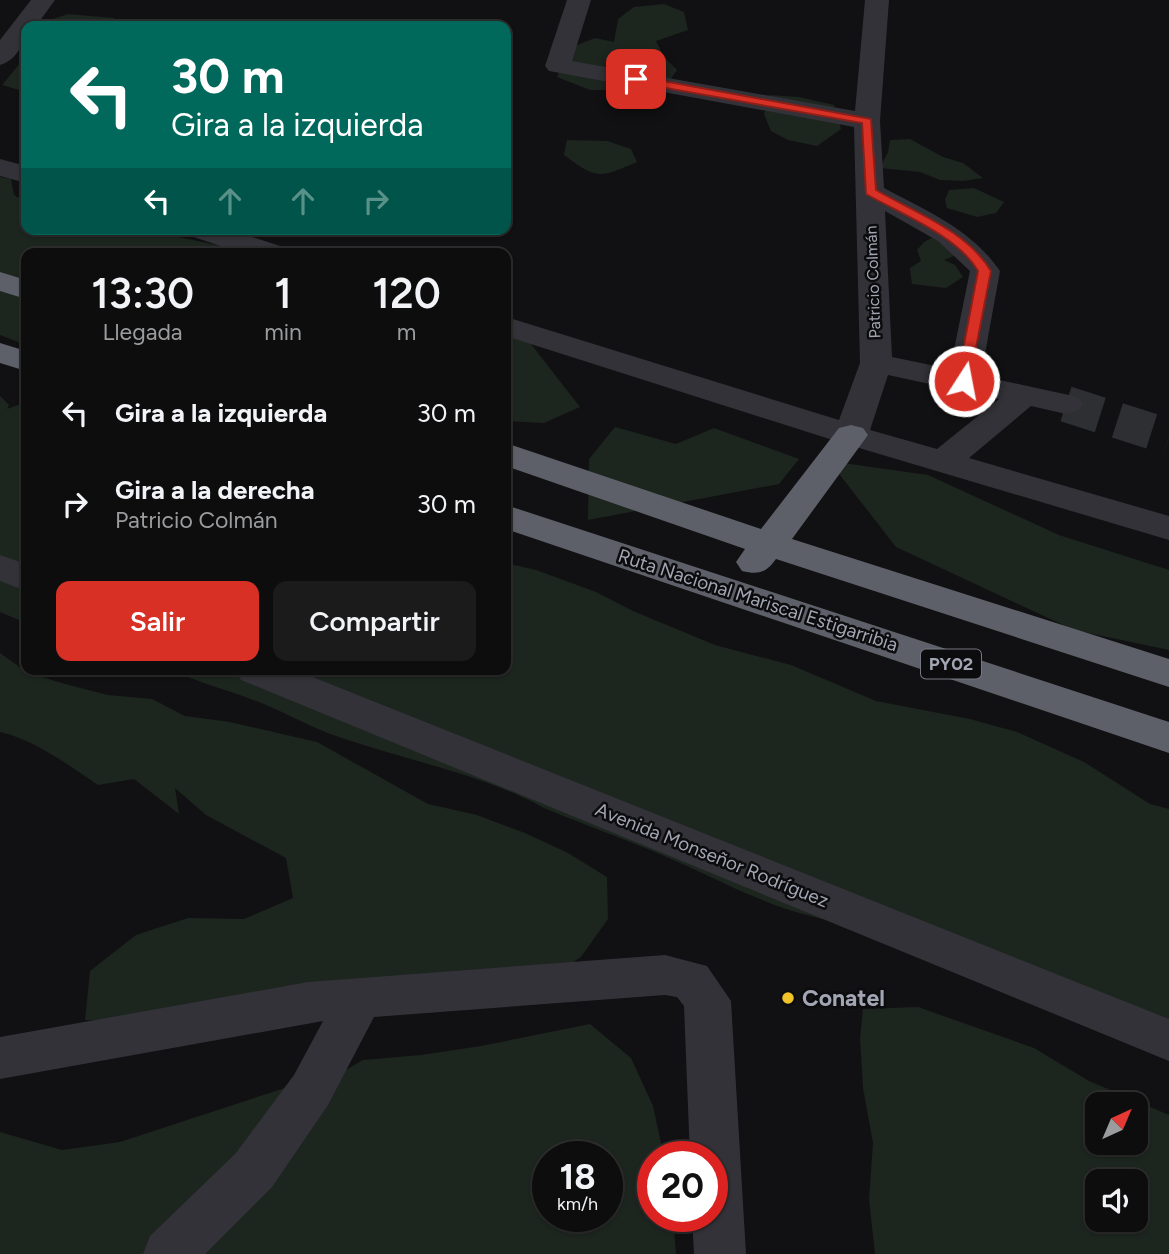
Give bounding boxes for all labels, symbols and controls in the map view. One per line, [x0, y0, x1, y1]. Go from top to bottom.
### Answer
text: 30 m [171, 46, 284, 105]
icon: left [56, 49, 147, 140]
pin [606, 49, 666, 109]
icon: arrive [617, 60, 655, 98]
text: Gira a la izquierda [171, 106, 424, 144]
icon: left [138, 182, 176, 220]
icon: ahead [211, 182, 249, 220]
icon: ahead [284, 182, 322, 220]
icon: right [357, 182, 395, 220]
street label: Patricio Colmán [862, 225, 884, 339]
text: 13:30 [91, 268, 194, 319]
text: 1 [274, 268, 292, 319]
text: 120 [372, 268, 441, 319]
text: Llegada [103, 318, 183, 346]
text: min [264, 318, 302, 346]
text: m [397, 318, 416, 346]
position arrow [927, 344, 1001, 418]
icon: left [56, 394, 94, 432]
text: Gira a la izquierda [115, 397, 327, 429]
text: 30 m [417, 397, 476, 429]
text: Gira a la derecha [115, 474, 315, 506]
icon: right [56, 485, 94, 523]
text: 30 m [417, 488, 476, 520]
text: Patricio Colmán [115, 506, 278, 534]
street label: Ruta Nacional Mariscal Estigarribia [615, 544, 901, 656]
button: Salir [56, 581, 259, 661]
button: Compartir [273, 581, 476, 661]
road number: PY02 [921, 650, 981, 678]
street label: Avenida Monseñor Rodríguez [592, 798, 832, 912]
place label: Conatel [802, 984, 885, 1012]
marker: Conatel [780, 990, 796, 1006]
north arrow [1085, 1092, 1148, 1155]
map controls [1085, 1092, 1148, 1232]
speed limit sign: 20 [637, 1141, 728, 1232]
text: 18 [559, 1156, 596, 1198]
button: sound [1085, 1169, 1148, 1232]
text: km/h [557, 1193, 598, 1215]

